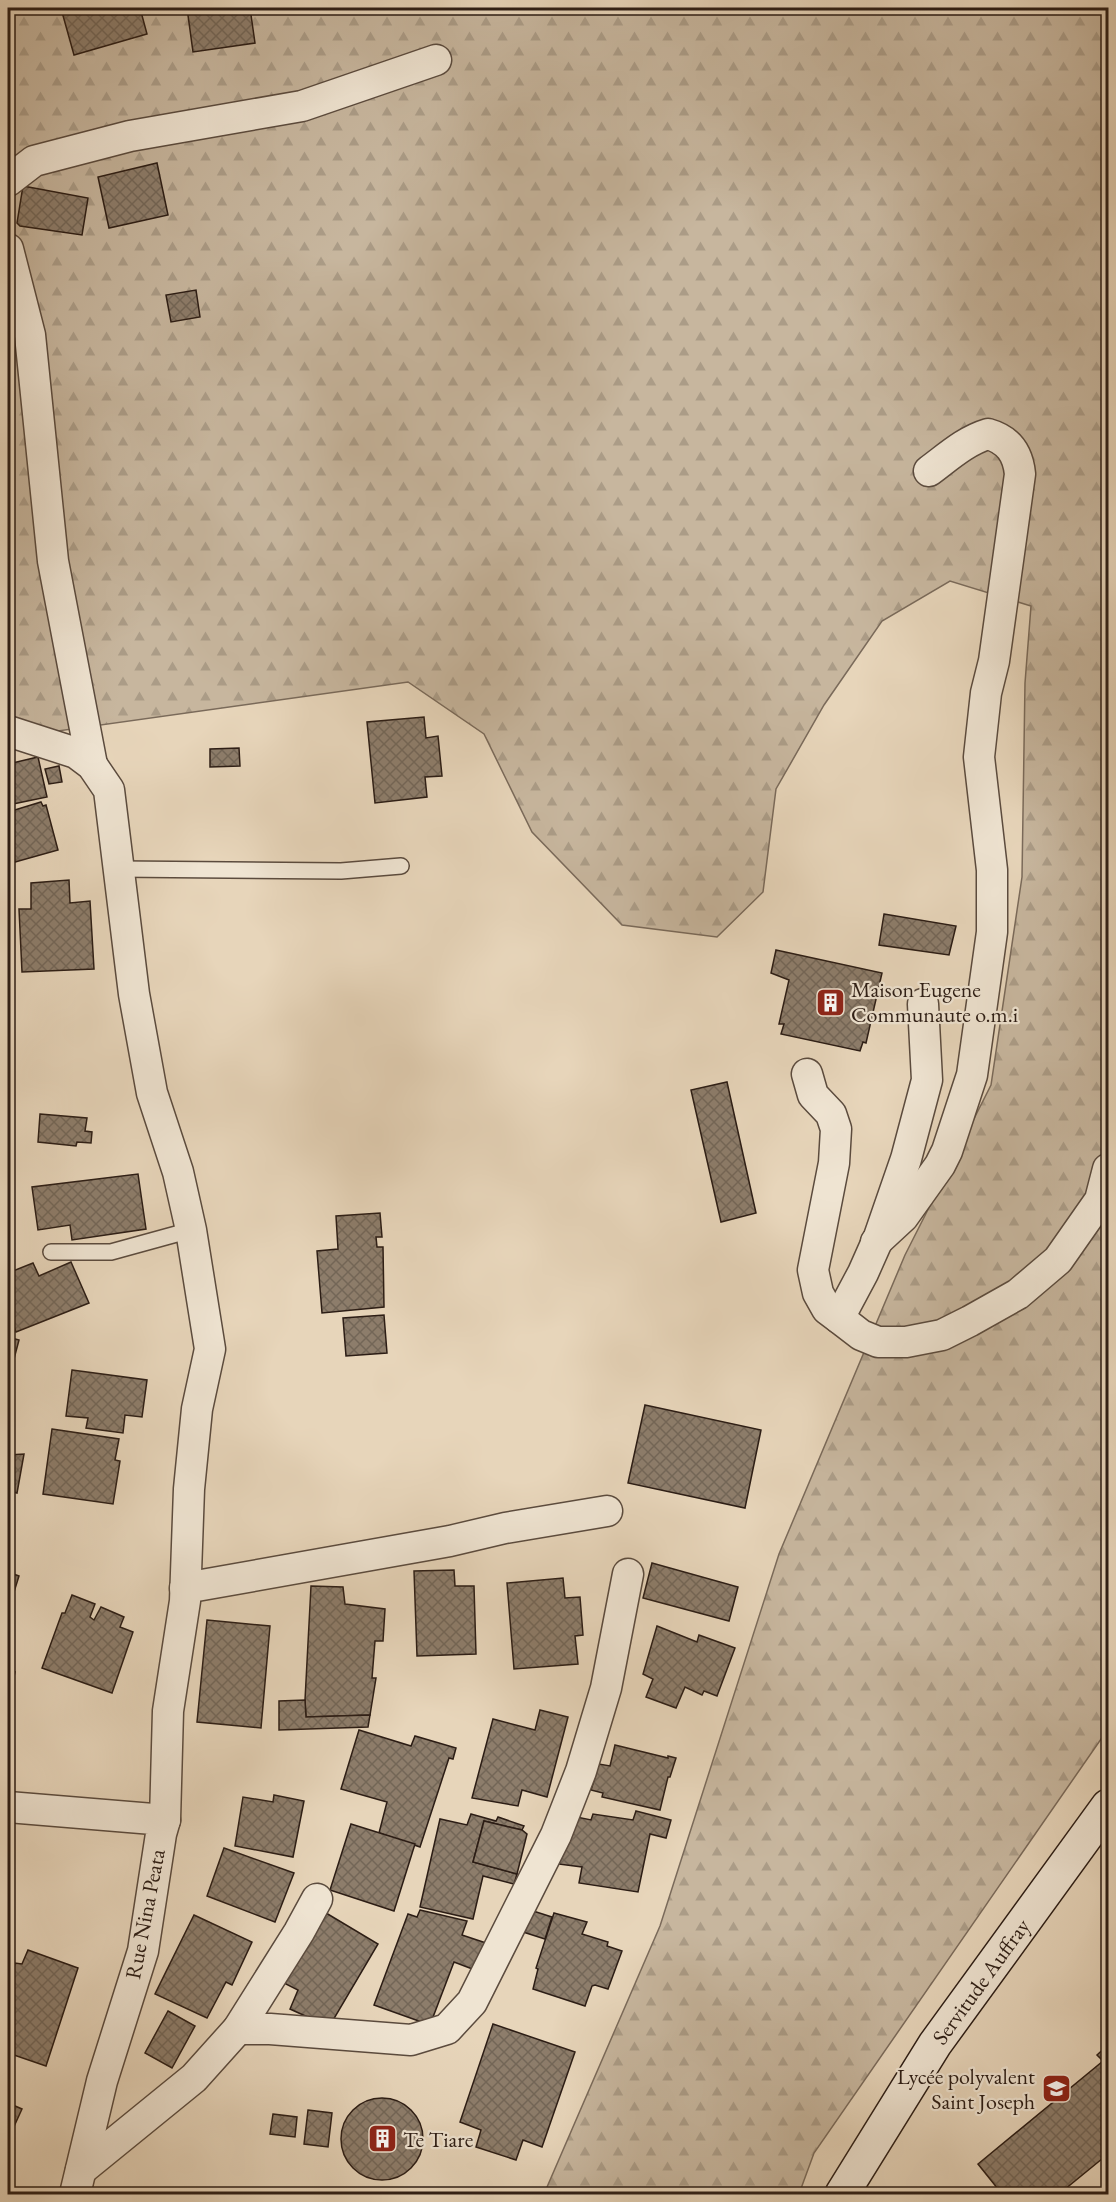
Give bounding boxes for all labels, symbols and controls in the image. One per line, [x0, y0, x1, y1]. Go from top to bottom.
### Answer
place label: Maison Eugene Communaute o.m.i [851, 975, 1018, 1029]
building icon: Maison Eugene Communaute o.m.i [814, 986, 846, 1018]
street label: Rue Nina Peata [118, 1846, 172, 1982]
street label: Servitude Auffray [925, 1912, 1036, 2050]
place label: Lycée polyvalent Saint Joseph [897, 2062, 1035, 2116]
school or university icon: Lycée polyvalent Saint Joseph [1040, 2073, 1072, 2105]
building icon: Te Tiare [366, 2123, 398, 2155]
place label: Te Tiare [403, 2125, 474, 2154]

